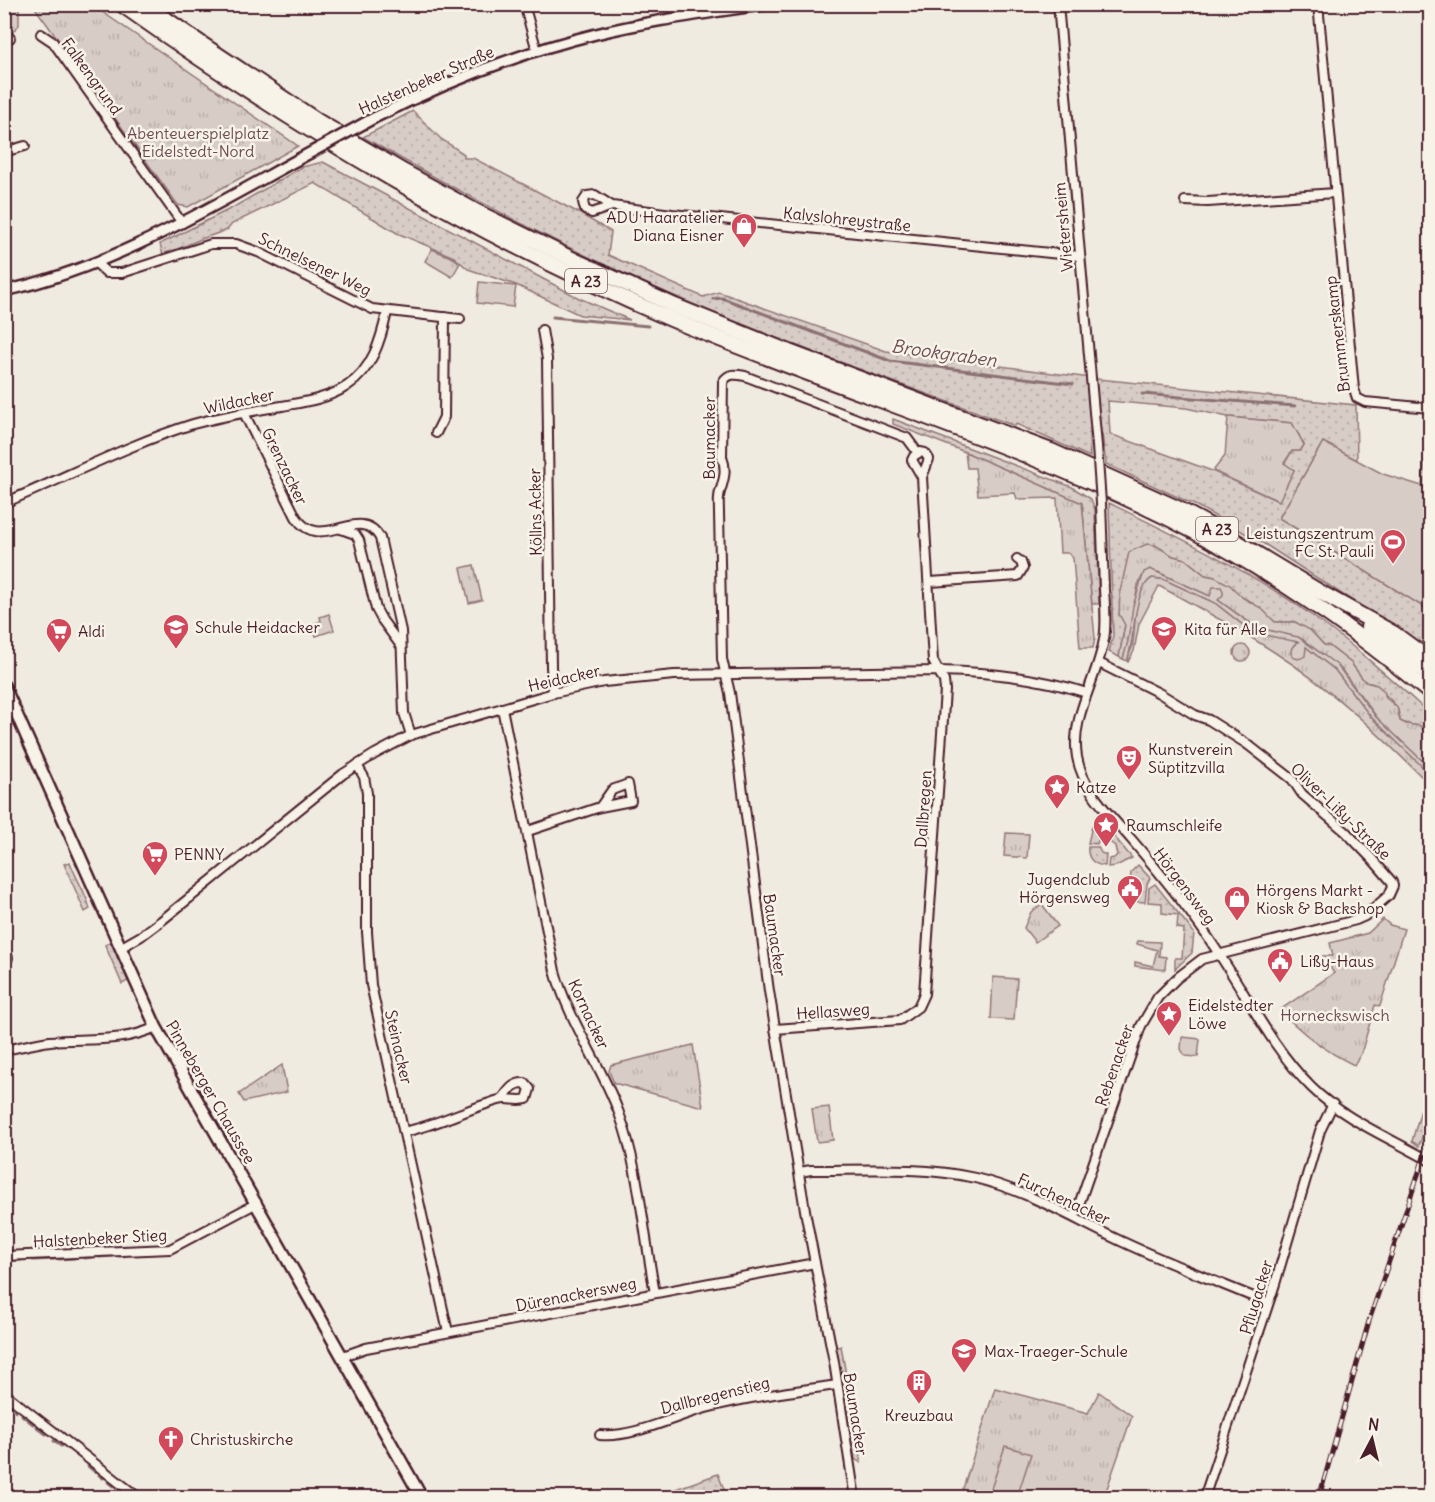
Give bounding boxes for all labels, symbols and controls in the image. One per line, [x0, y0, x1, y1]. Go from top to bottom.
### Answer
street label: Falkengrund [57, 34, 127, 118]
street label: Halstenbeker Straße [355, 41, 497, 119]
park label: Abenteuerspielplatz Eidelstedt-Nord [127, 123, 269, 161]
street label: Wietersheim [1049, 181, 1077, 273]
street label: Kalvslohreystraße [782, 202, 912, 236]
place label: ADU Haaratelier Diana Eisner [606, 207, 724, 245]
shop icon: ADU Haaratelier Diana Eisner [729, 211, 759, 249]
street label: Schnelsener Weg [255, 228, 375, 300]
road number: A 23 [565, 269, 607, 293]
street label: Brummerskamp [1320, 275, 1354, 393]
water label: Brookgraben [890, 334, 999, 372]
street label: Wildacker [202, 384, 277, 418]
street label: Baumacker [699, 396, 719, 480]
street label: Grenzacker [258, 424, 312, 508]
street label: Köllns Acker [524, 467, 546, 556]
road number: A 23 [1196, 517, 1238, 541]
place label: Leistungszentrum FC St. Pauli [1246, 523, 1374, 561]
sports icon: Leistungszentrum FC St. Pauli [1378, 527, 1408, 565]
school or university icon: Schule Heidacker [161, 612, 191, 650]
school or university icon: Kita für Alle [1149, 614, 1179, 652]
supermarket icon: Aldi [44, 616, 74, 654]
place label: Schule Heidacker [195, 617, 320, 637]
place label: Kita für Alle [1184, 619, 1267, 639]
place label: Aldi [78, 621, 105, 641]
street label: Heidacker [526, 660, 602, 696]
place label: Kunstverein Süptitzvilla [1148, 739, 1233, 777]
theatre icon: Kunstverein Süptitzvilla [1114, 743, 1144, 781]
street label: Oliver-Lißy-Straße [1287, 758, 1395, 864]
street label: Dallbregen [910, 769, 936, 849]
place icon: Katze [1042, 772, 1072, 810]
place label: Katze [1076, 777, 1116, 797]
place icon: Raumschleife [1091, 810, 1121, 848]
place label: Raumschleife [1126, 815, 1222, 835]
supermarket icon: PENNY [140, 839, 170, 877]
place label: PENNY [174, 844, 224, 864]
street label: Hörgensweg [1150, 844, 1220, 928]
place label: Jugendclub Hörgensweg [1019, 869, 1110, 907]
public building icon: Jugendclub Hörgensweg [1115, 873, 1145, 911]
place label: Hörgens Markt - Kiosk & Backshop [1256, 880, 1384, 918]
shop icon: Hörgens Markt - Kiosk & Backshop [1222, 884, 1252, 922]
street label: Baumacker [759, 892, 791, 978]
public building icon: Lißy-Haus [1265, 946, 1295, 984]
place label: Lißy-Haus [1300, 951, 1374, 971]
street label: Kornacker [564, 976, 614, 1053]
place label: Eidelstedter Löwe [1188, 995, 1274, 1033]
street label: Hellasweg [796, 998, 870, 1024]
place icon: Eidelstedter Löwe [1154, 999, 1184, 1037]
park label: Horneckswisch [1280, 1005, 1390, 1025]
street label: Steinacker [381, 1008, 417, 1087]
street label: Pinneberger Chaussee [162, 1017, 260, 1167]
street label: Rebenacker [1091, 1021, 1138, 1109]
street label: Furchenacker [1015, 1169, 1114, 1229]
street label: Halstenbeker Stieg [32, 1225, 168, 1251]
street label: Pflugacker [1235, 1257, 1277, 1337]
street label: Dürenackersweg [514, 1273, 638, 1315]
school or university icon: Max-Traeger-Schule [949, 1336, 979, 1374]
place label: Max-Traeger-Schule [984, 1341, 1128, 1361]
building icon: Kreuzbau [904, 1367, 934, 1405]
street label: Baumacker [840, 1371, 872, 1457]
street label: Dallbregenstieg [658, 1372, 772, 1418]
place label: Kreuzbau [885, 1405, 953, 1425]
north arrow [1342, 1409, 1402, 1469]
text: N [1367, 1414, 1381, 1435]
church icon: Christuskirche [156, 1424, 186, 1462]
place label: Christuskirche [190, 1429, 293, 1449]

